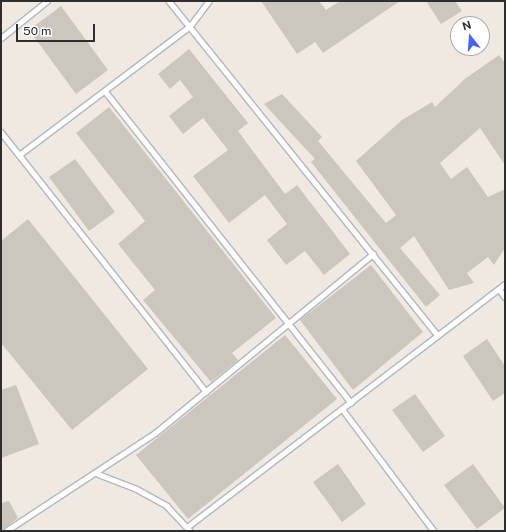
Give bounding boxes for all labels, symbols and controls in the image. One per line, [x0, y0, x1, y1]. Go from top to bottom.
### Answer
scale bar [18, 16, 97, 42]
north arrow [450, 16, 490, 56]
text: N [461, 18, 473, 32]
text: 50 m [23, 24, 51, 38]

